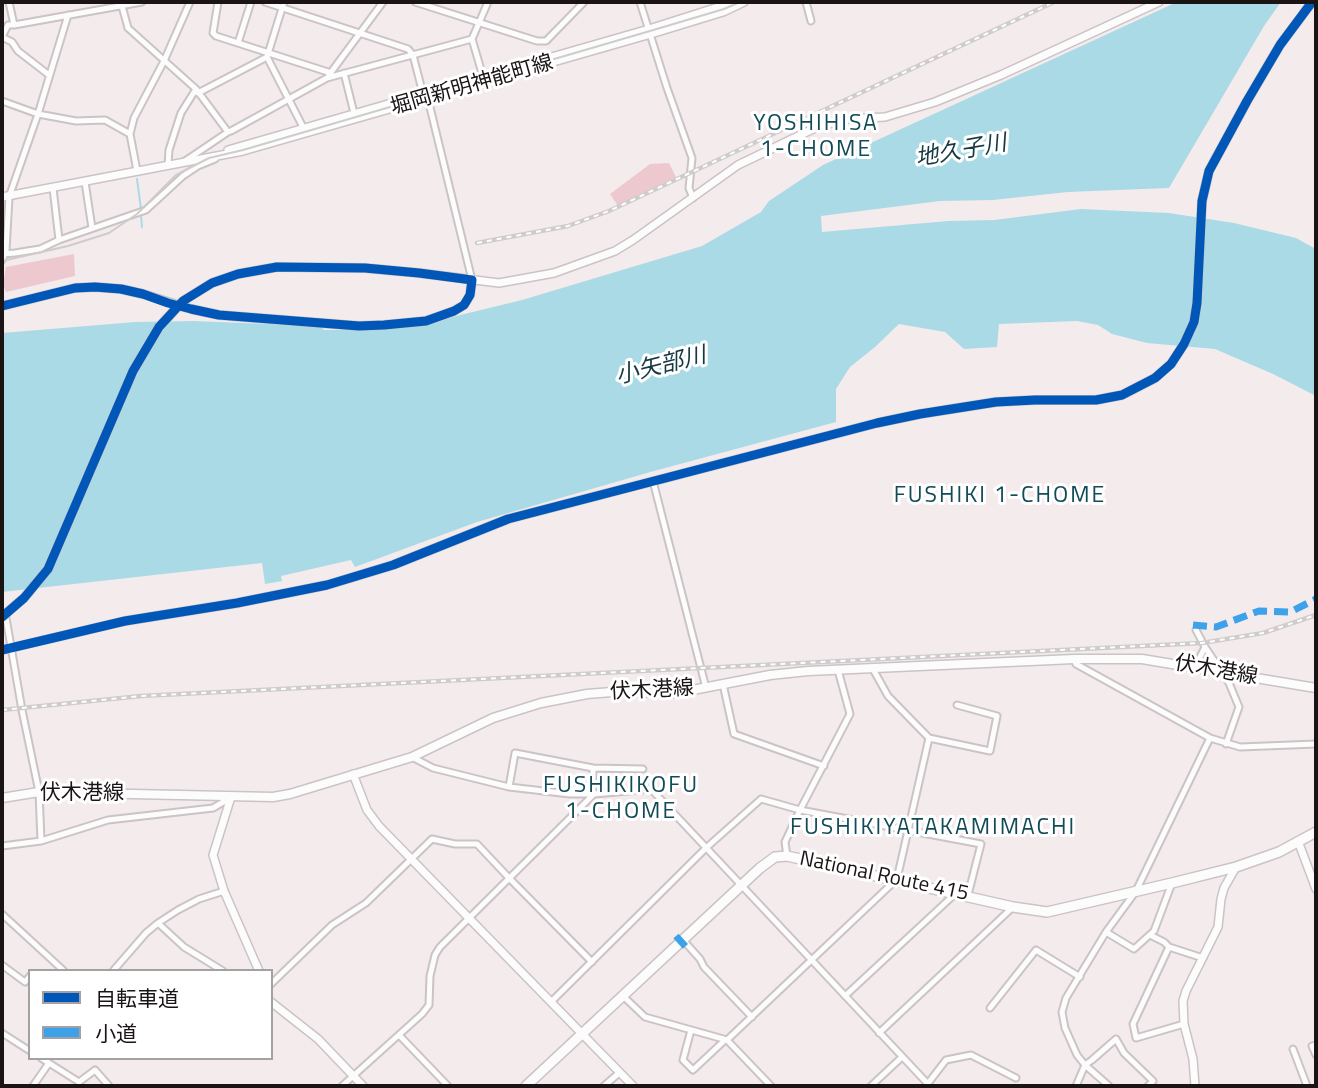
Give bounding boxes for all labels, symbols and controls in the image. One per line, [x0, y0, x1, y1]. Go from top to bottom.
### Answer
street label: 堀岡新明神能町線 [388, 51, 556, 121]
district label: YOSHIHISA 1-CHOME [754, 110, 878, 164]
water label: 地久子川 [913, 130, 1009, 174]
water label: 小矢部川 [613, 342, 709, 392]
district label: FUSHIKI 1-CHOME [896, 482, 1104, 510]
street label: 伏木港線 [1172, 651, 1260, 691]
street label: 伏木港線 [609, 676, 695, 706]
district label: FUSHIKIKOFU 1-CHOME [544, 772, 698, 826]
street label: 伏木港線 [40, 781, 124, 807]
district label: FUSHIKIYATAKAMIMACHI [792, 814, 1074, 842]
street label: National Route 415 [797, 847, 971, 907]
legend [28, 969, 273, 1060]
text: 自転車道 [95, 982, 179, 1014]
text: 小道 [95, 1017, 137, 1049]

